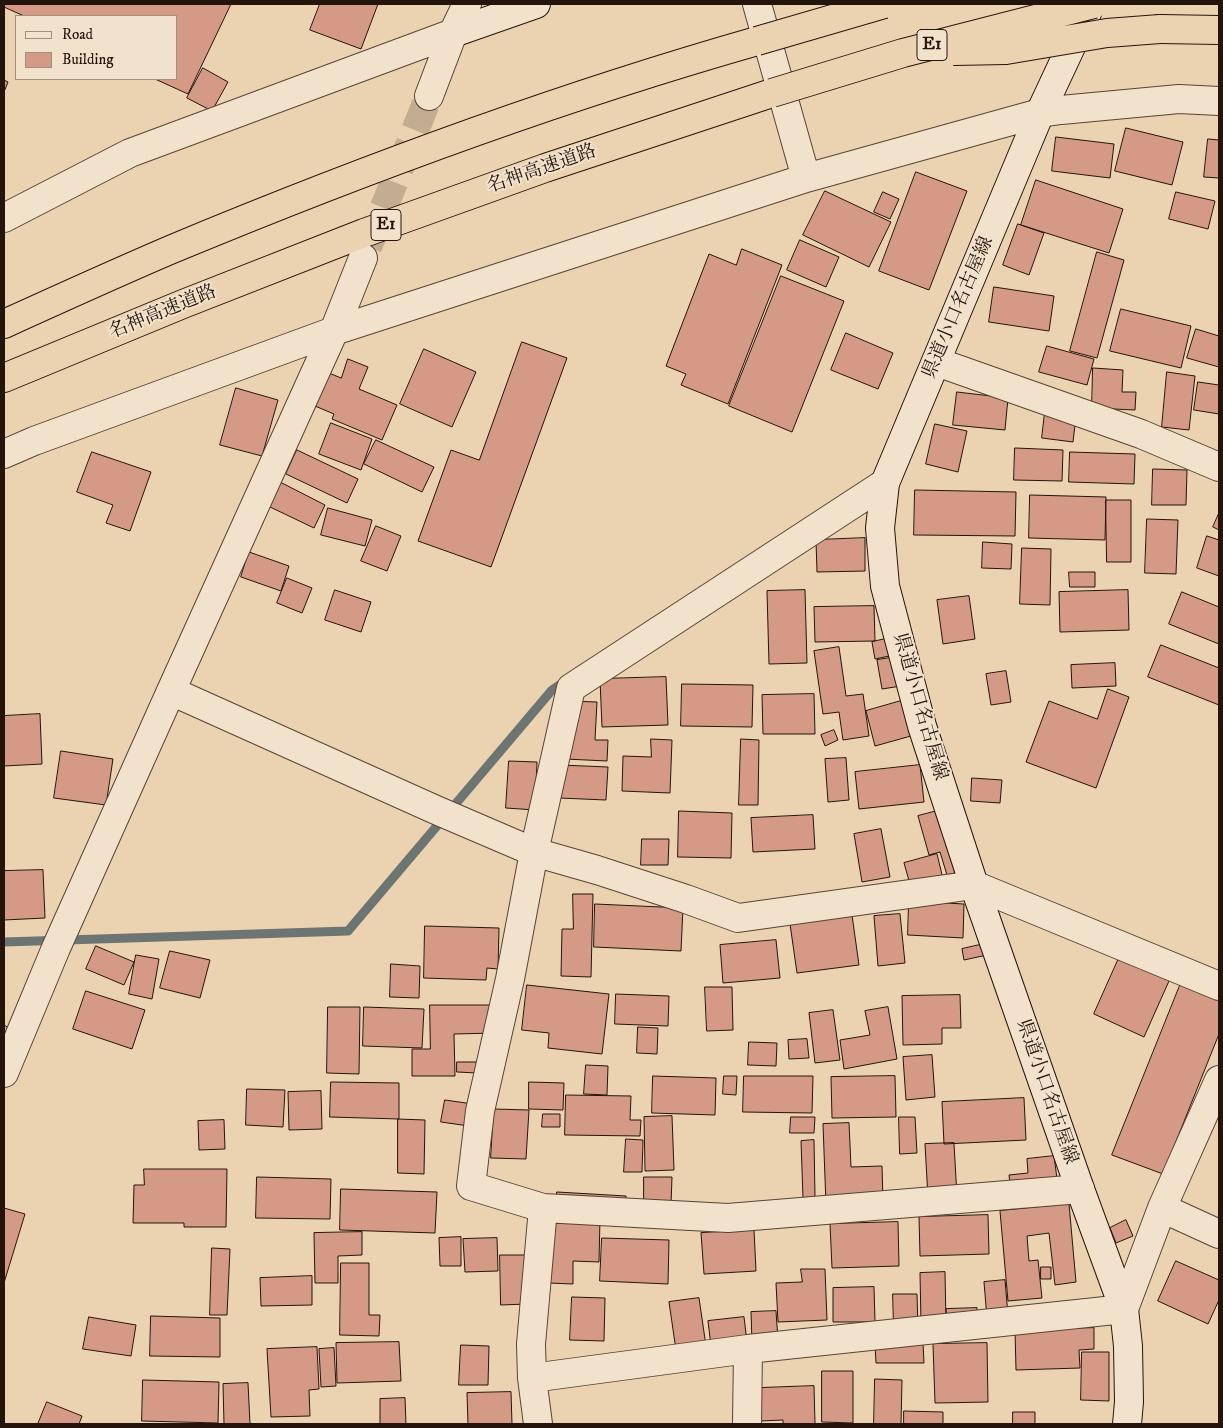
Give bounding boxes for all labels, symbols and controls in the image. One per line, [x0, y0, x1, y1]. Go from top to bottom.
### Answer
legend [15, 15, 178, 80]
text: Road [62, 25, 93, 44]
road number: E1 [917, 30, 947, 60]
text: Building [62, 50, 114, 69]
street label: 名神高速道路 [484, 141, 600, 199]
road number: E1 [371, 210, 401, 240]
street label: 県道小口名古屋線 [919, 234, 999, 382]
street label: 名神高速道路 [106, 281, 220, 345]
street label: 県道小口名古屋線 [887, 631, 951, 783]
street label: 県道小口名古屋線 [1010, 1016, 1082, 1168]

